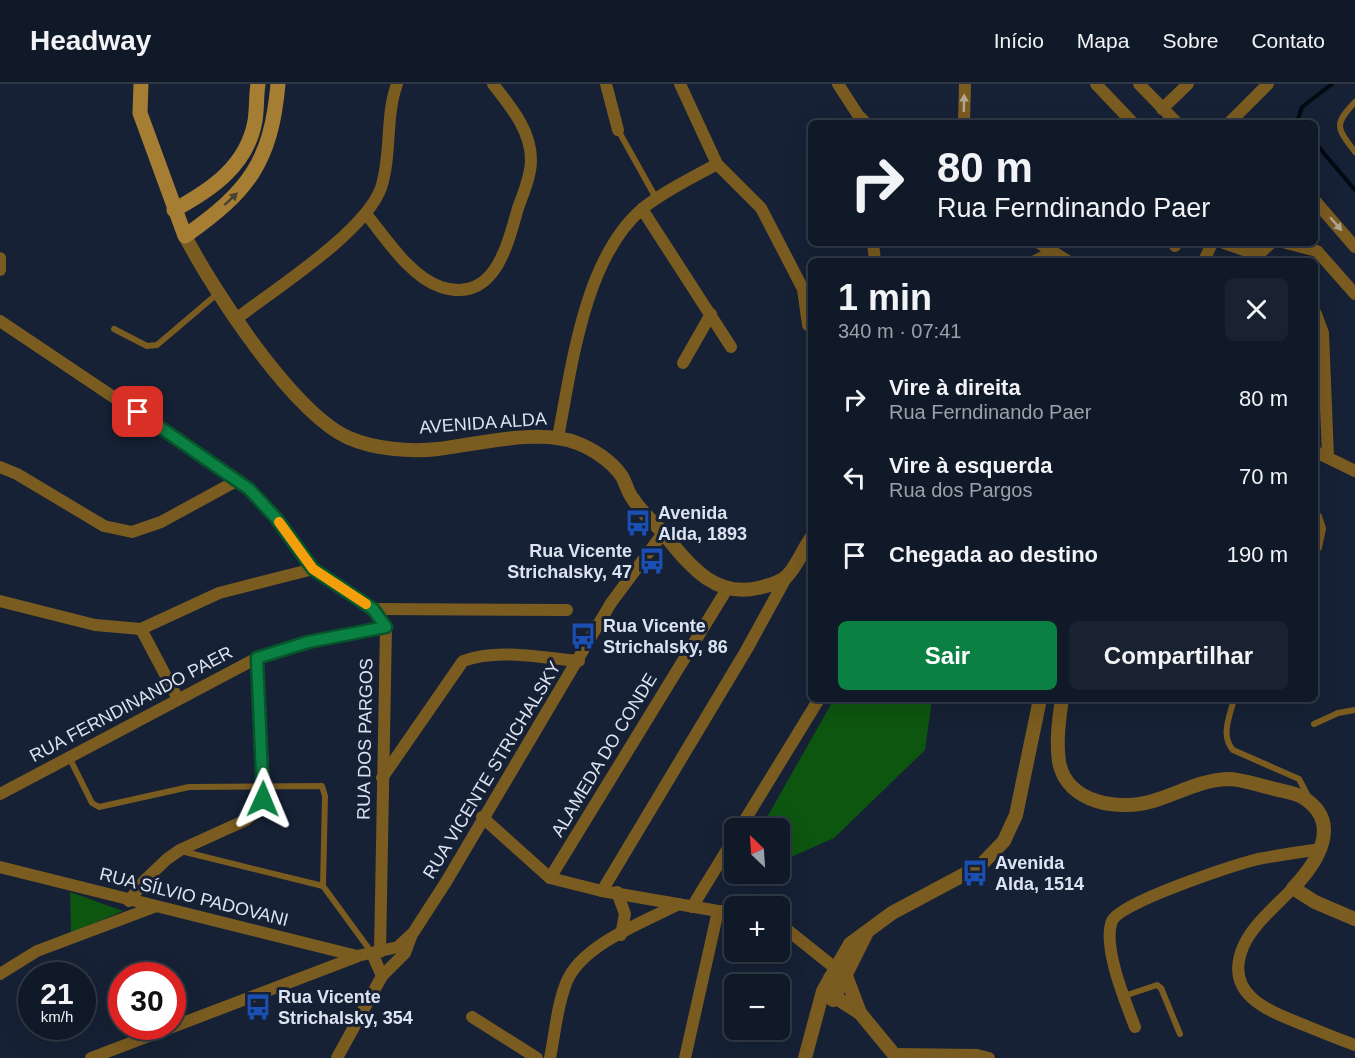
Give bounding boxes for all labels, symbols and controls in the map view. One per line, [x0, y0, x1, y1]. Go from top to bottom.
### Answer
text: Headway [30, 25, 151, 56]
text: Início [994, 29, 1044, 52]
text: Mapa [1077, 29, 1129, 52]
text: Sobre [1162, 29, 1218, 52]
text: Contato [1251, 29, 1325, 52]
one-way arrow [959, 94, 969, 113]
icon: right [838, 144, 916, 222]
text: 80 m [937, 144, 1033, 191]
one-way arrow [223, 192, 238, 206]
text: Rua Ferndinando Paer [937, 193, 1210, 223]
one-way arrow [1329, 216, 1342, 231]
text: 1 min [838, 277, 932, 318]
button: close [1225, 278, 1288, 341]
text: 340 m · 07:41 [838, 320, 961, 342]
text: Vire à direita [889, 375, 1021, 400]
icon: right [838, 383, 871, 416]
pin [112, 386, 163, 437]
text: 80 m [1239, 386, 1288, 411]
icon: arrive [121, 395, 154, 428]
text: Rua Ferndinando Paer [889, 401, 1091, 423]
street label: AVENIDA ALDA [419, 409, 547, 437]
text: Vire à esquerda [889, 453, 1052, 478]
icon: left [838, 461, 871, 494]
text: 70 m [1239, 464, 1288, 489]
text: Rua dos Pargos [889, 479, 1032, 501]
place label: Avenida Alda, 1893 [658, 503, 747, 544]
bus stop icon: Avenida Alda, 1893 [623, 508, 653, 538]
icon: arrive [838, 539, 871, 572]
place label: Rua Vicente Strichalsky, 47 [507, 541, 632, 582]
text: Chegada ao destino [889, 542, 1098, 567]
text: 190 m [1227, 542, 1288, 567]
bus stop icon: Rua Vicente Strichalsky, 47 [637, 546, 667, 576]
place label: Rua Vicente Strichalsky, 86 [603, 616, 728, 657]
bus stop icon: Rua Vicente Strichalsky, 86 [568, 621, 598, 651]
button: Sair [838, 621, 1057, 690]
button: Compartilhar [1069, 621, 1288, 690]
street label: RUA FERNDINANDO PAER [26, 642, 236, 766]
street label: RUA DOS PARGOS [354, 658, 376, 820]
street label: RUA VICENTE STRICHALSKY [419, 658, 565, 882]
street label: ALAMEDA DO CONDE [547, 670, 661, 840]
position arrow [231, 767, 295, 831]
north arrow [724, 818, 790, 884]
map controls [724, 818, 790, 1040]
place label: Avenida Alda, 1514 [995, 853, 1084, 894]
bus stop icon: Avenida Alda, 1514 [960, 858, 990, 888]
street label: RUA SÍLVIO PADOVANI [97, 864, 291, 930]
button: + [724, 896, 790, 962]
speed limit sign: 30 [108, 962, 186, 1040]
button: − [724, 974, 790, 1040]
text: 21 [40, 977, 74, 1010]
place label: Rua Vicente Strichalsky, 354 [278, 987, 413, 1028]
bus stop icon: Rua Vicente Strichalsky, 354 [243, 992, 273, 1022]
text: km/h [41, 1008, 73, 1025]

